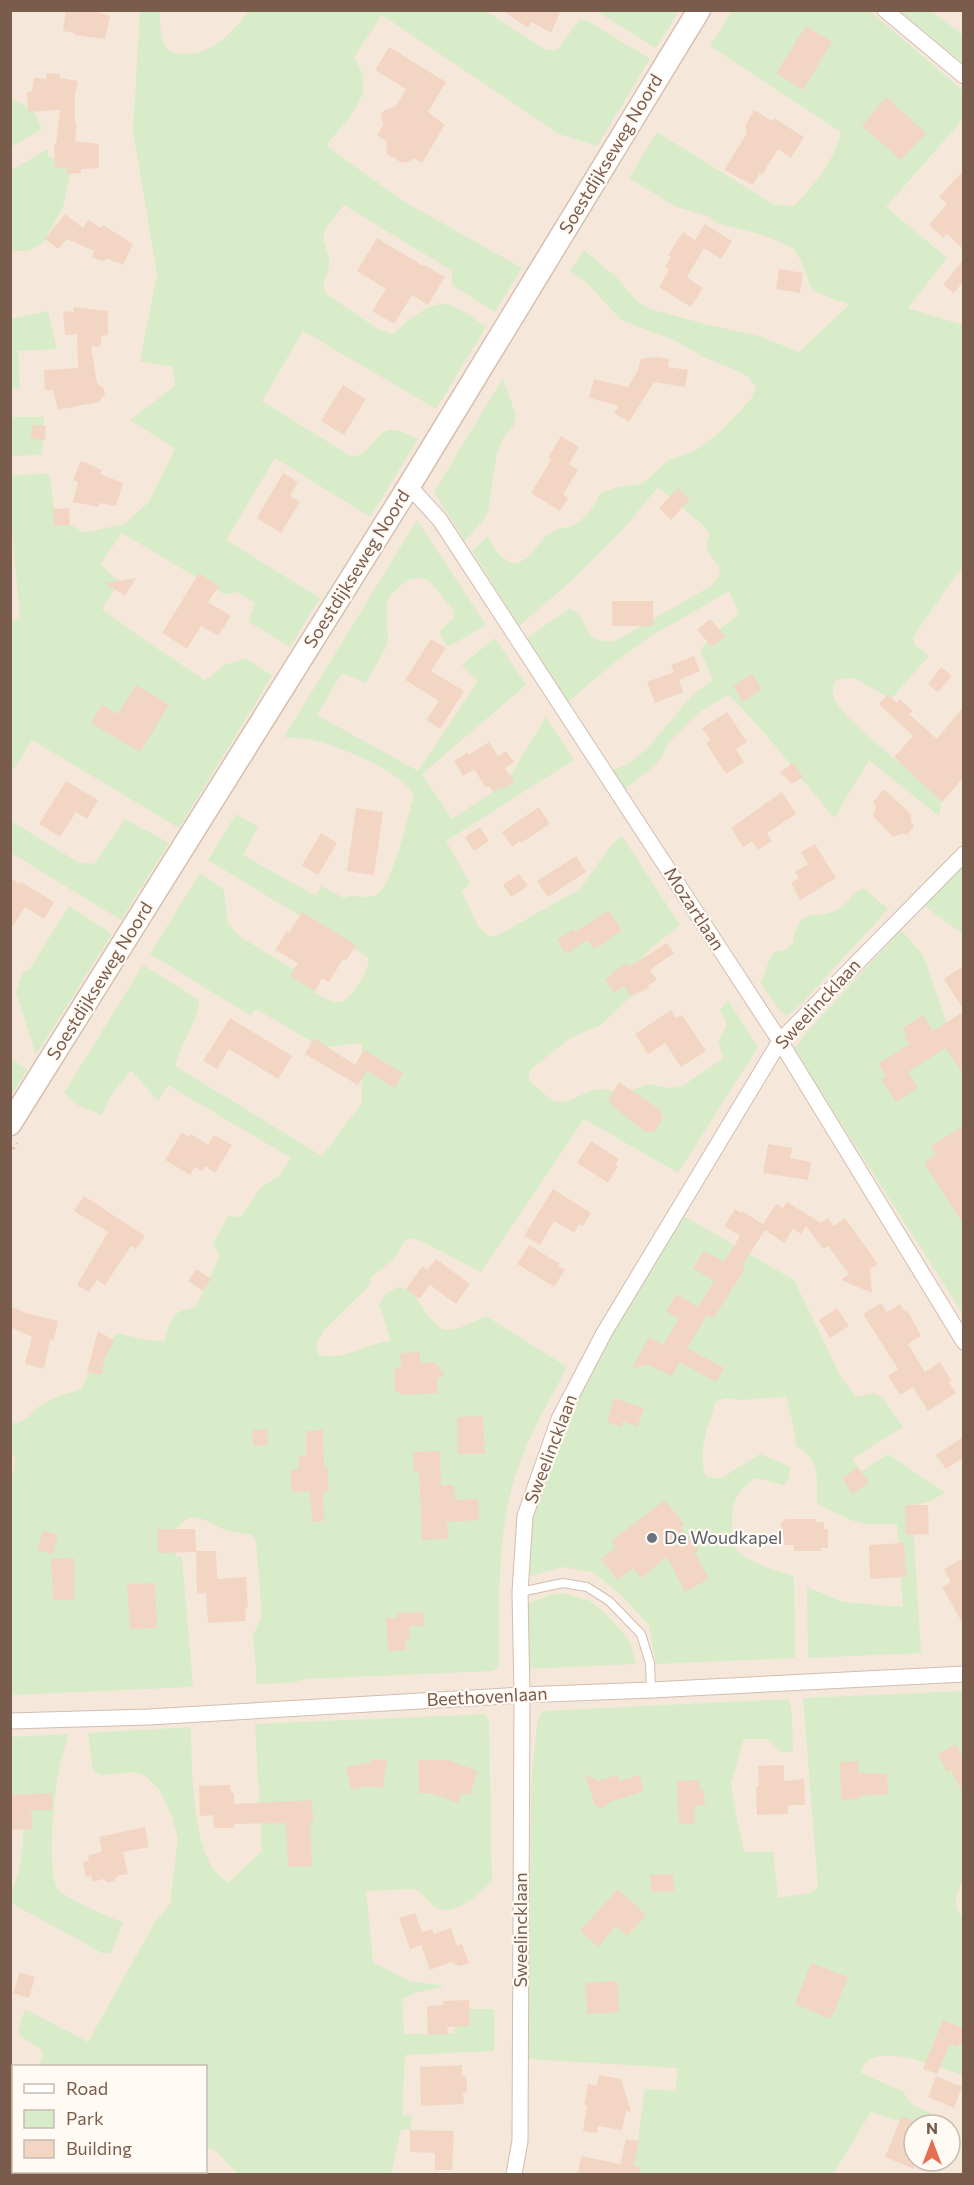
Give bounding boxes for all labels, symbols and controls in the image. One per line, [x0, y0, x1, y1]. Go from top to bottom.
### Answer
street label: Soestdijkseweg Noord [554, 70, 666, 237]
street label: Soestdijkseweg Noord [299, 485, 414, 652]
street label: Mozartlaan [660, 863, 730, 954]
street label: Soestdijkseweg Noord [42, 897, 157, 1064]
street label: Sweelincklaan [770, 954, 865, 1053]
street label: Sweelincklaan [519, 1391, 581, 1506]
place label: De Woudkapel [664, 1526, 782, 1548]
marker: De Woudkapel [645, 1531, 659, 1545]
street label: Beethovenlaan [426, 1682, 548, 1710]
street label: Sweelincklaan [509, 1872, 531, 1988]
legend [12, 2065, 207, 2173]
text: Road [66, 2077, 108, 2099]
text: Park [66, 2107, 104, 2129]
north arrow [902, 2113, 962, 2173]
text: N [926, 2118, 938, 2137]
text: Building [66, 2137, 132, 2159]

